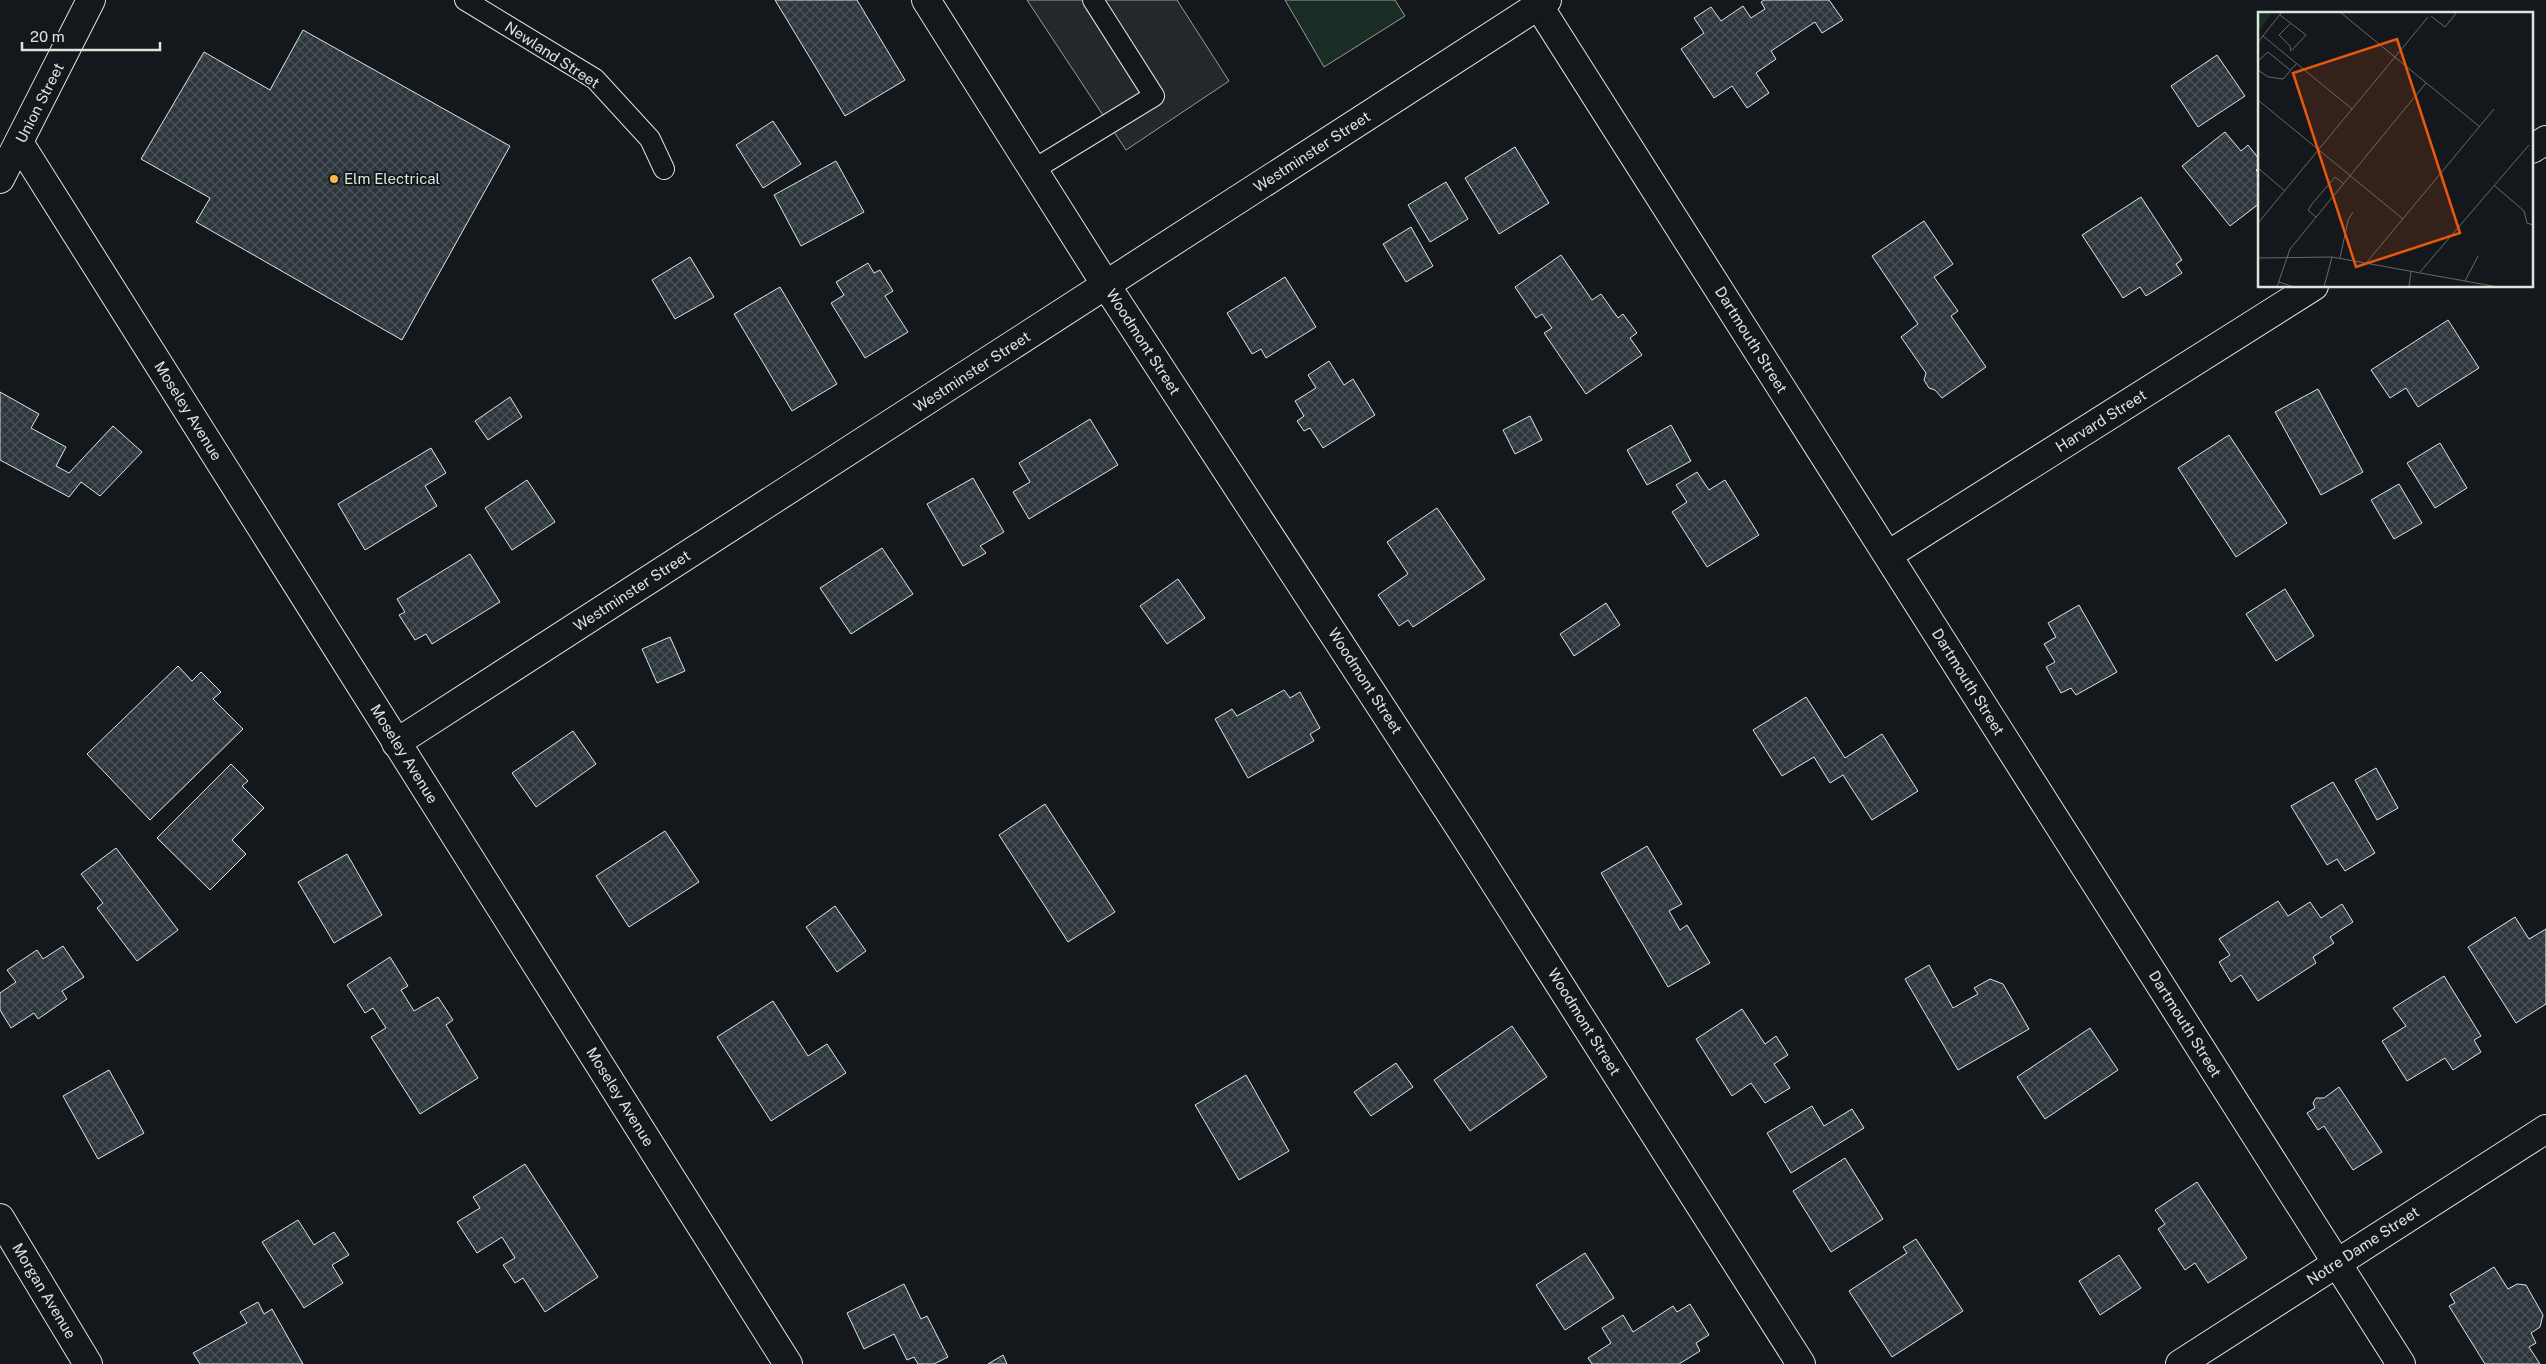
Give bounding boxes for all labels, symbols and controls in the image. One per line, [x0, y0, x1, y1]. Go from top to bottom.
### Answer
inset map [2258, 12, 2534, 288]
street label: Newland Street [502, 18, 603, 92]
scale bar [22, 20, 160, 52]
text: 20 m [30, 28, 65, 45]
street label: Union Street [12, 60, 67, 146]
street label: Westminster Street [1250, 107, 1373, 196]
place label: Elm Electrical [344, 170, 440, 187]
marker: Elm Electrical [328, 173, 340, 185]
street label: Dartmouth Street [1712, 283, 1791, 396]
street label: Woodmont Street [1103, 286, 1184, 398]
street label: Westminster Street [910, 327, 1033, 416]
street label: Moseley Avenue [151, 358, 226, 463]
street label: Harvard Street [2052, 386, 2149, 455]
street label: Westminster Street [570, 546, 693, 635]
street label: Woodmont Street [1325, 625, 1406, 737]
street label: Dartmouth Street [1929, 625, 2008, 738]
street label: Moseley Avenue [367, 701, 442, 806]
street label: Woodmont Street [1545, 965, 1624, 1078]
street label: Dartmouth Street [2146, 967, 2225, 1080]
street label: Moseley Avenue [583, 1044, 658, 1149]
street label: Notre Dame Street [2303, 1203, 2422, 1288]
street label: Morgan Avenue [9, 1240, 80, 1342]

